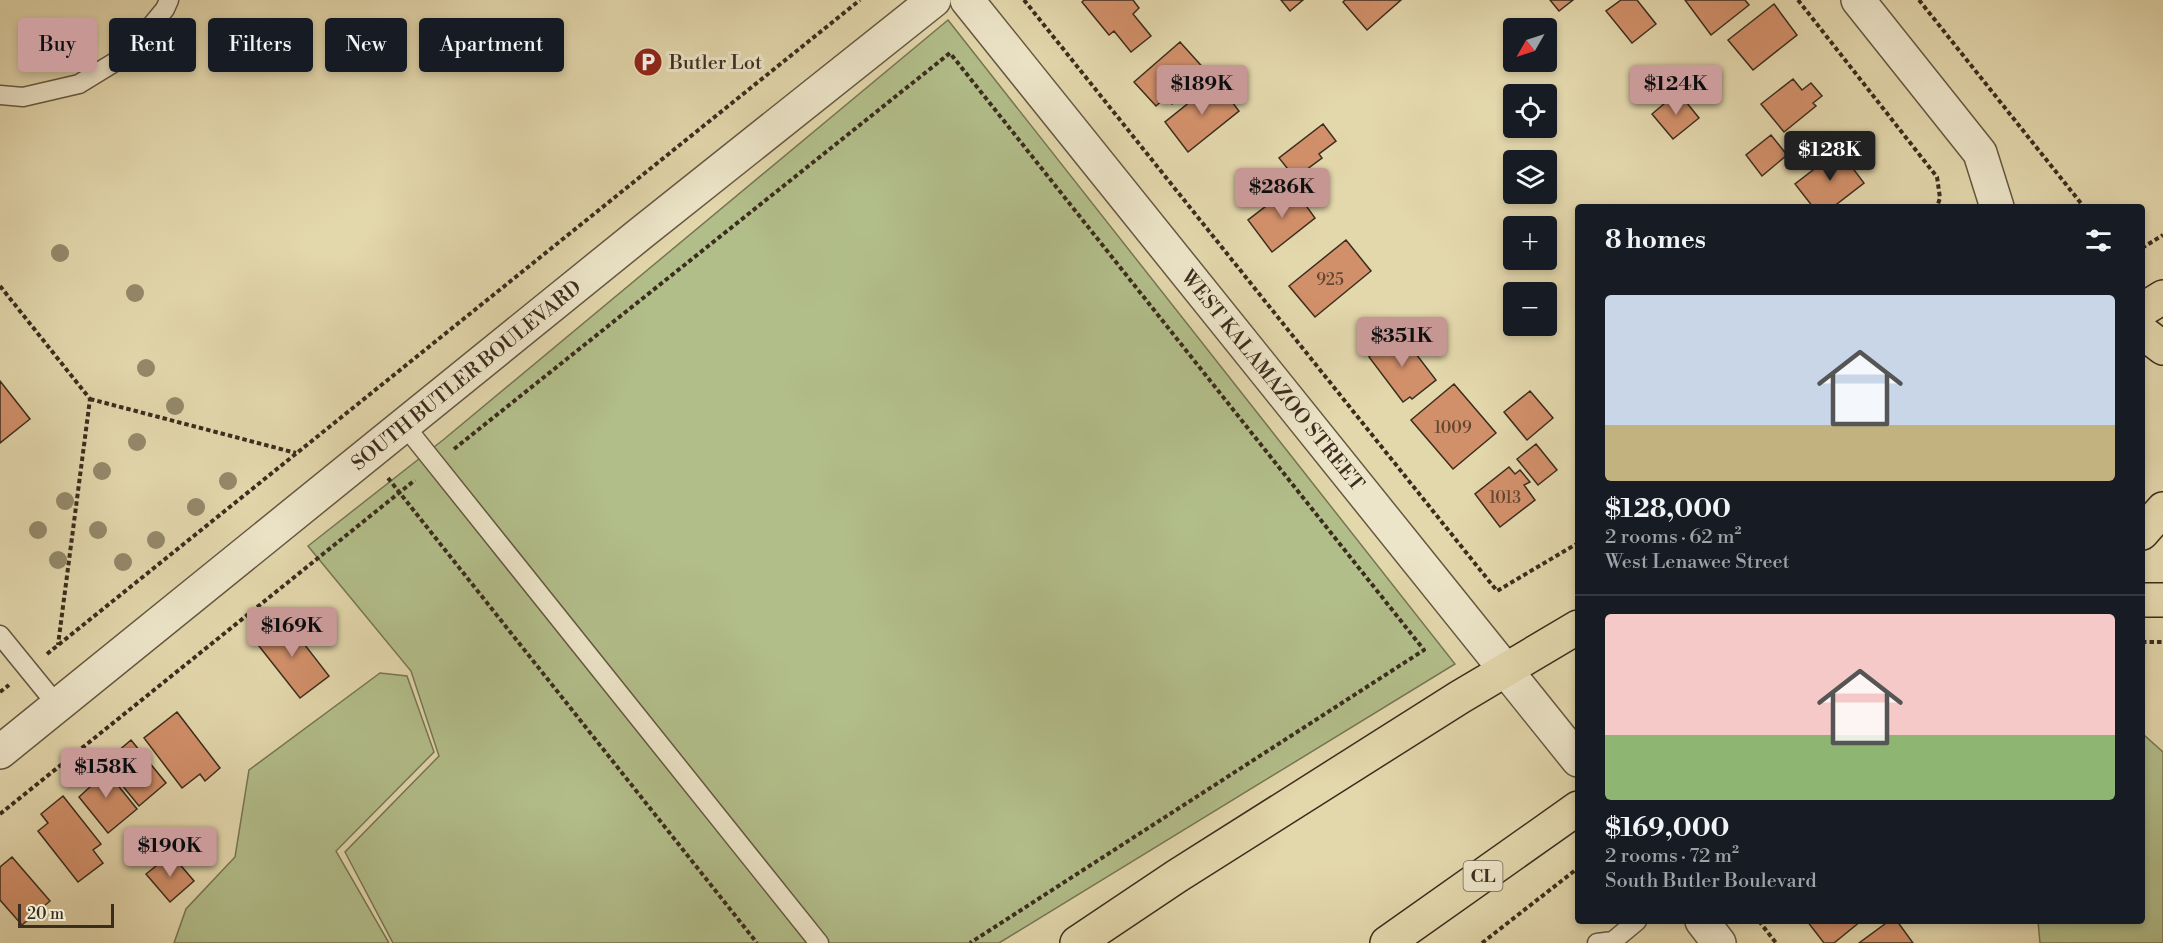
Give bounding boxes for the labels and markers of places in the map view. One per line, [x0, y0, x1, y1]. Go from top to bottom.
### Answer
parking icon: Butler Lot [632, 46, 664, 78]
place label: Butler Lot [668, 51, 762, 76]
pin: $189K [1160, 65, 1244, 116]
pin: $124K [1634, 65, 1718, 116]
pin: $128K [1788, 131, 1872, 182]
pin: $286K [1240, 168, 1324, 219]
pin: $351K [1360, 317, 1444, 368]
pin: $169K [250, 607, 334, 658]
pin: $158K [64, 748, 148, 799]
pin: $190K [128, 827, 212, 878]

